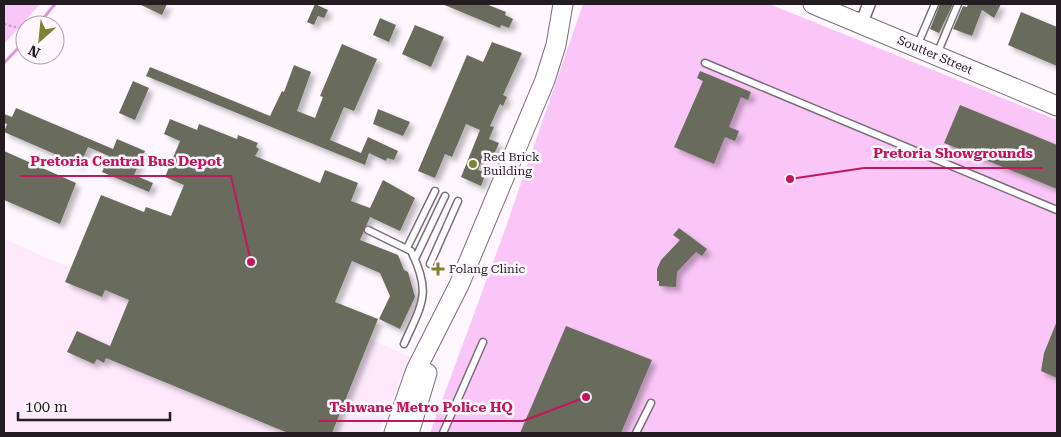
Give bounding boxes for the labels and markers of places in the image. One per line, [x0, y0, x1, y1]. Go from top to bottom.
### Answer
callout: Pretoria Showgrounds [864, 139, 1043, 168]
callout: Pretoria Central Bus Depot [20, 147, 231, 176]
place label: Red Brick Building [483, 150, 540, 178]
marker: Red Brick Building [467, 158, 479, 170]
marker: Folang Clinic [431, 262, 445, 276]
place label: Folang Clinic [449, 262, 526, 276]
callout: Tshwane Metro Police HQ [319, 392, 523, 421]

